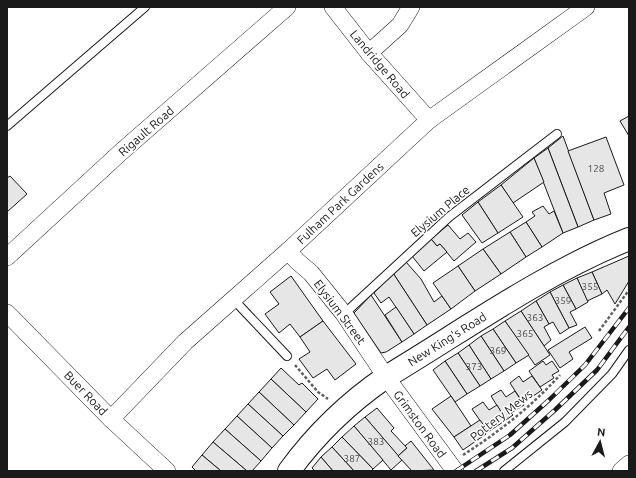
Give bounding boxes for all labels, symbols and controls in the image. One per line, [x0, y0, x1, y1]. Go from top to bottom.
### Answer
street label: Landridge Road [348, 27, 412, 101]
street label: Rigault Road [116, 104, 176, 158]
street label: Fulham Park Gardens [294, 160, 386, 246]
house number: 128 [588, 163, 605, 174]
street label: Elysium Place [408, 183, 472, 239]
street label: Elysium Street [312, 277, 369, 347]
house number: 355 [582, 281, 598, 292]
house number: 359 [555, 295, 571, 306]
street label: New King's Road [405, 310, 489, 368]
house number: 363 [527, 312, 543, 323]
house number: 365 [517, 328, 533, 339]
house number: 369 [490, 345, 506, 356]
house number: 373 [466, 361, 482, 372]
street label: Buer Road [62, 368, 110, 418]
street label: Pottery Mews [467, 387, 535, 443]
street label: Grimston Road [391, 388, 449, 460]
north arrow [580, 422, 620, 462]
text: N [596, 426, 606, 439]
house number: 383 [368, 436, 384, 447]
house number: 387 [344, 453, 360, 464]

